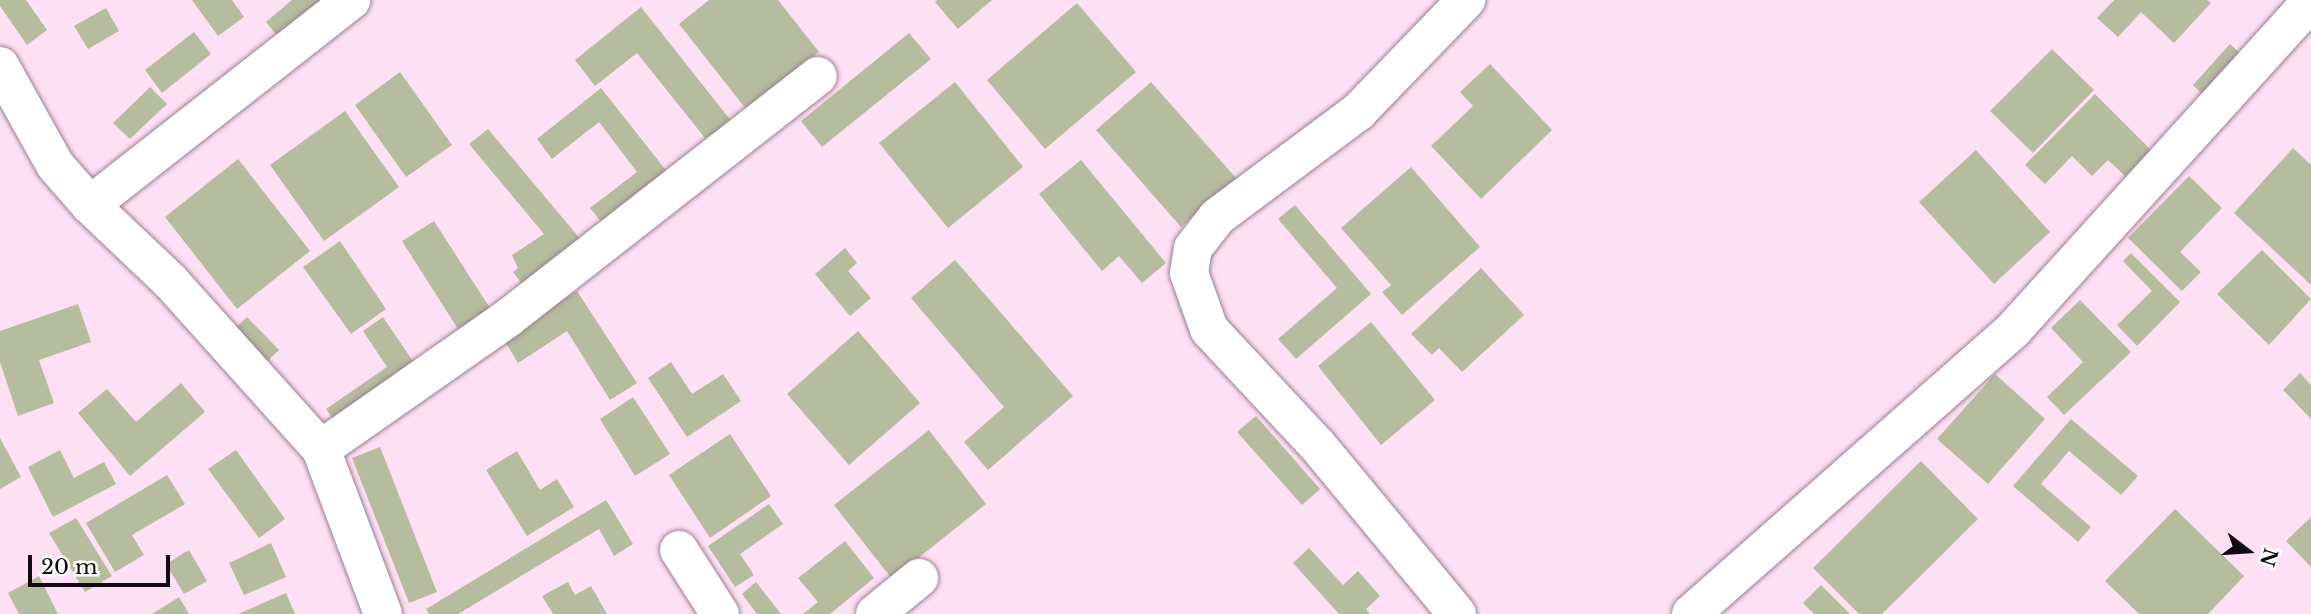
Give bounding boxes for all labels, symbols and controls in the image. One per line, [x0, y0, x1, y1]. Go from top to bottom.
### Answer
north arrow [2213, 516, 2283, 586]
scale bar [32, 540, 173, 584]
text: N [2255, 545, 2282, 569]
text: 20 m [41, 554, 98, 580]

